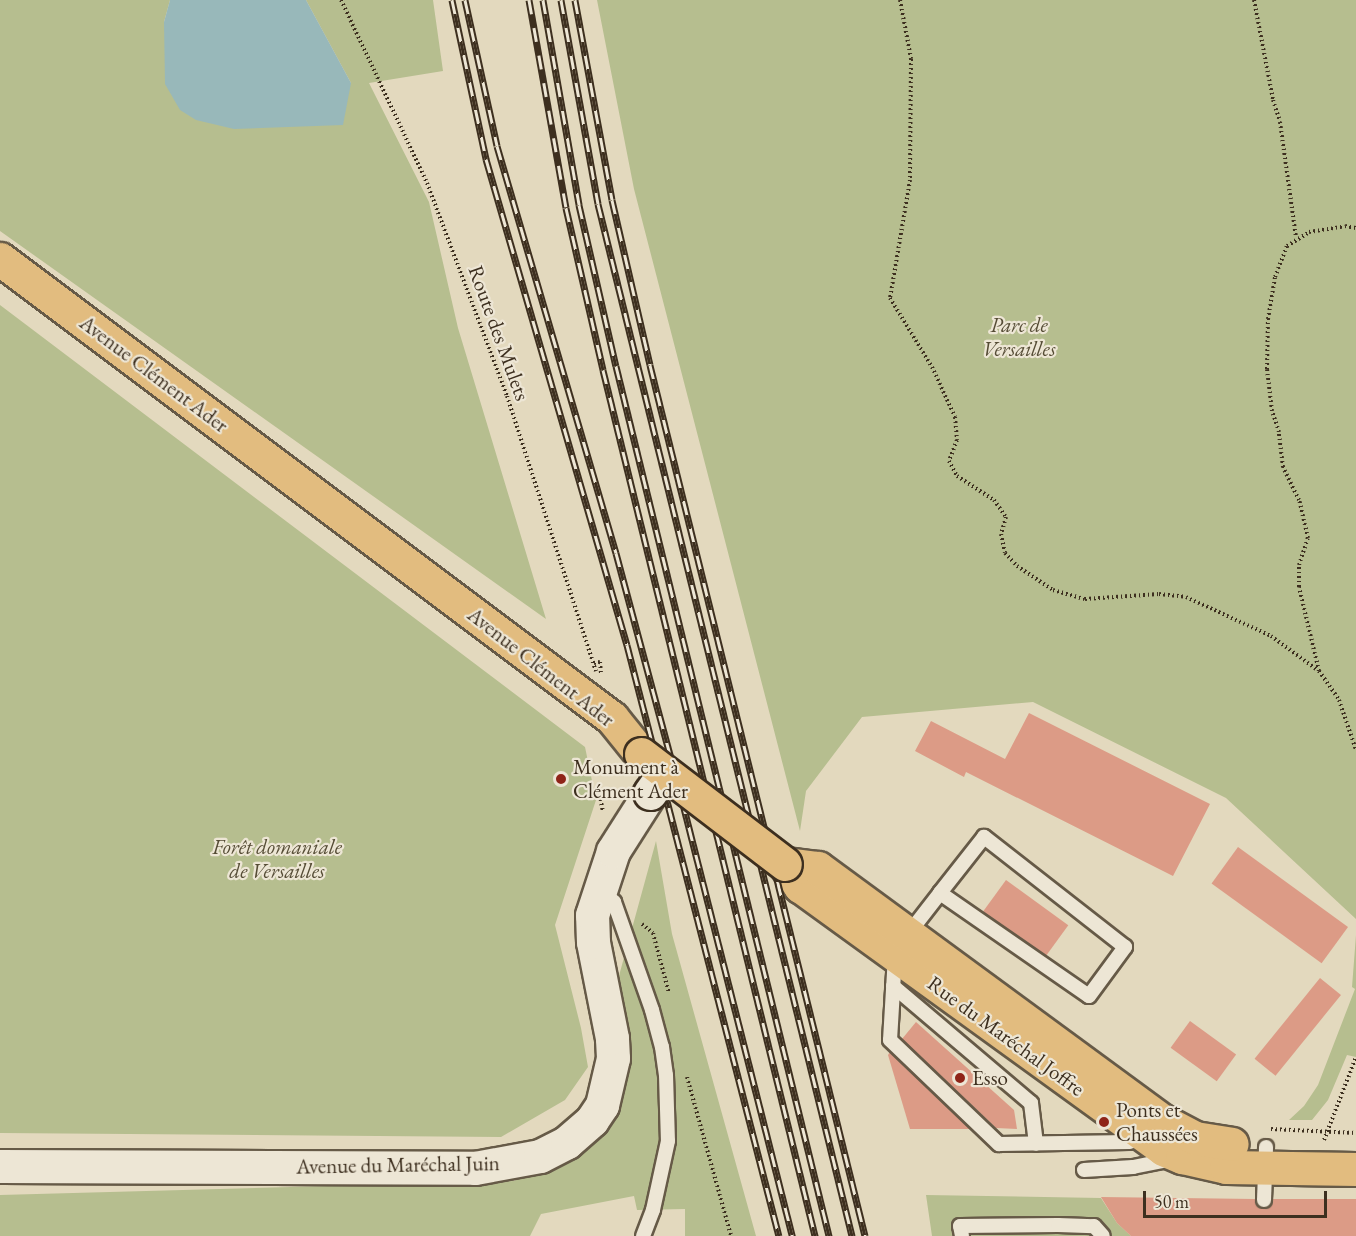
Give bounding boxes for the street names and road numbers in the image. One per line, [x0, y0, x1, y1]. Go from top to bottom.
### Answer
street label: Route des Mulets [463, 262, 535, 404]
street label: Avenue Clément Ader [75, 310, 233, 438]
street label: Avenue Clément Ader [463, 602, 619, 732]
street label: Rue du Maréchal Joffre [923, 971, 1089, 1101]
street label: Avenue du Maréchal Juin [296, 1151, 500, 1179]

